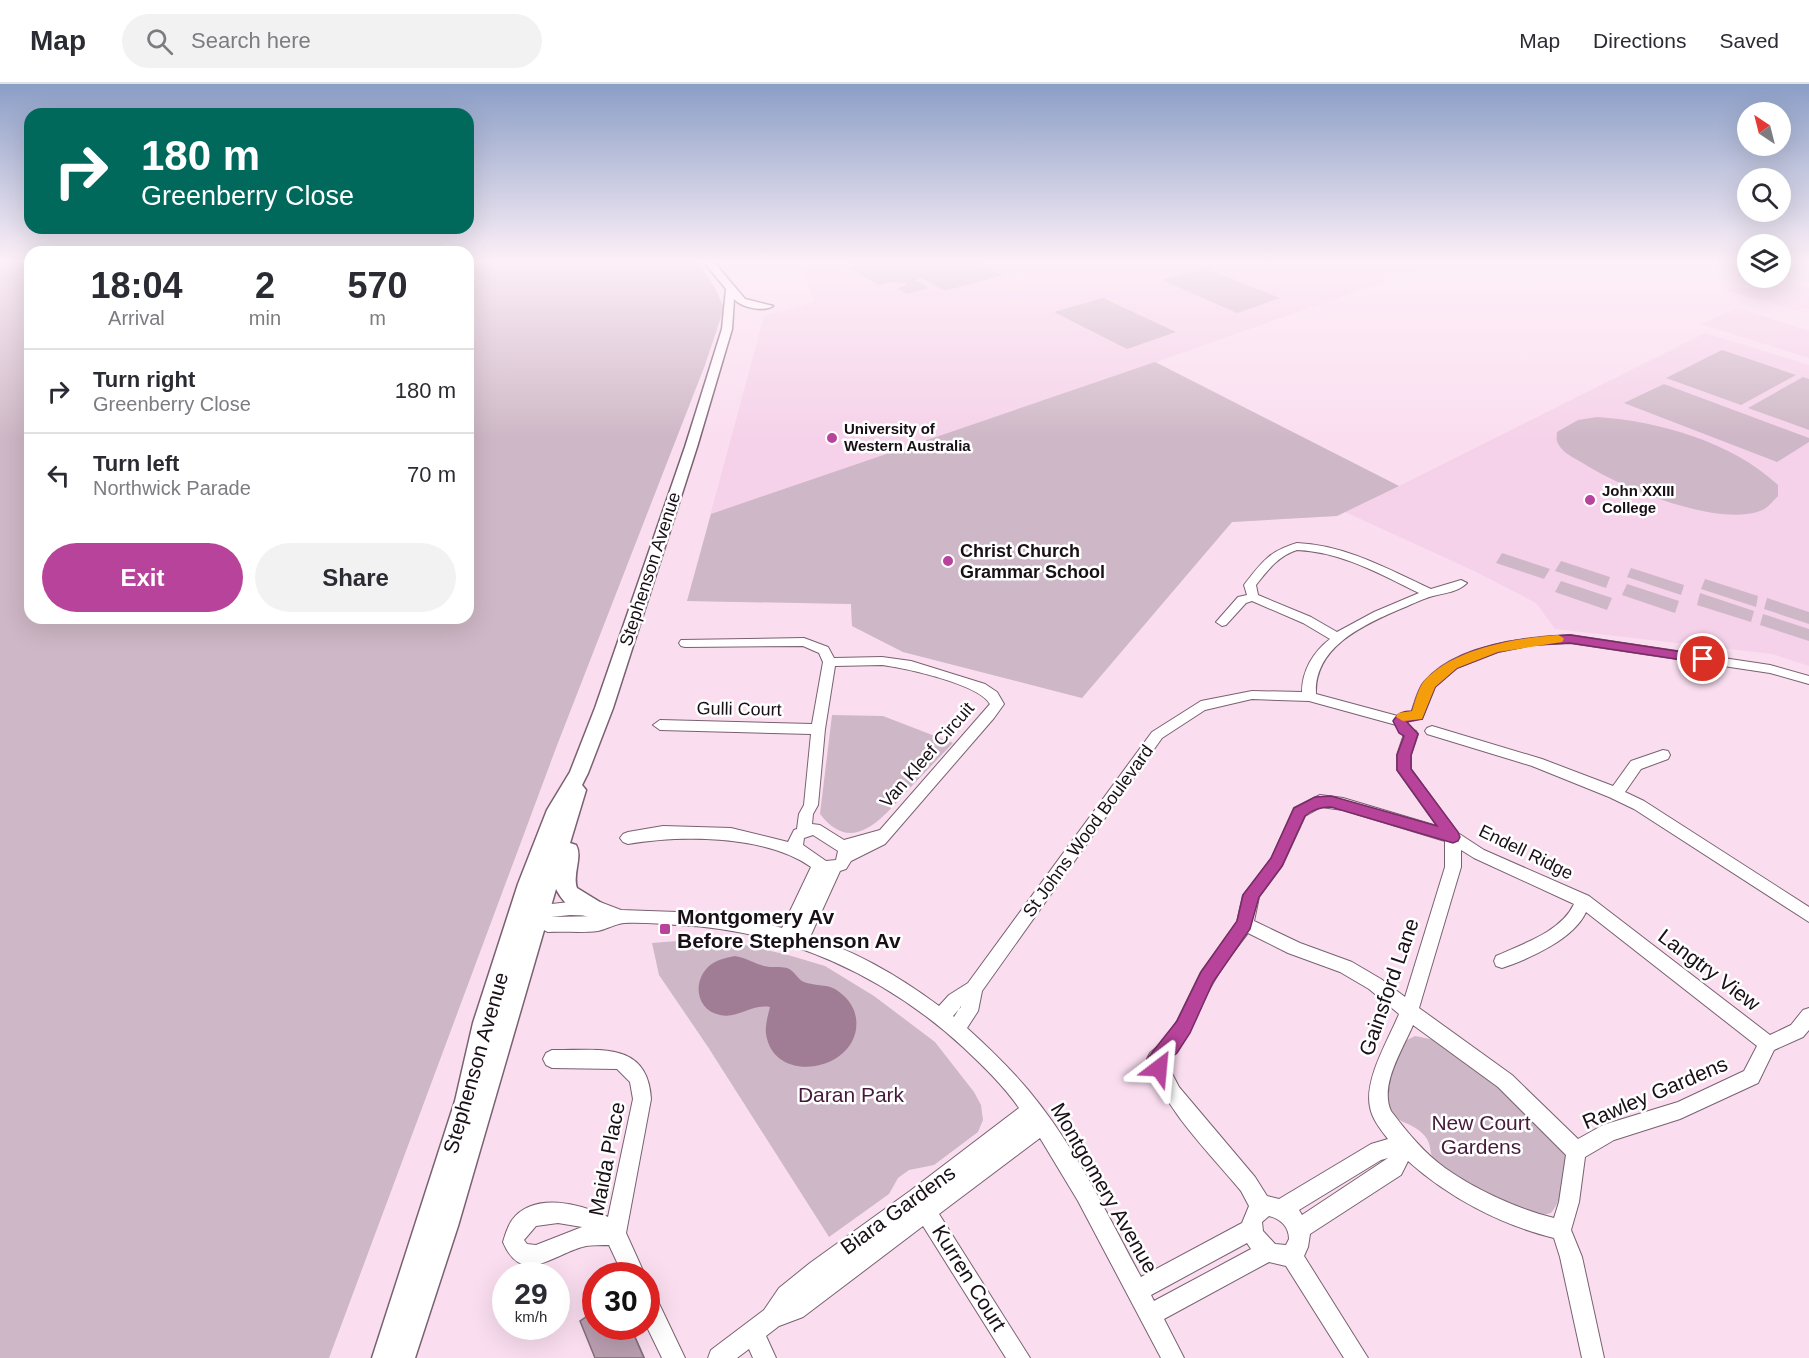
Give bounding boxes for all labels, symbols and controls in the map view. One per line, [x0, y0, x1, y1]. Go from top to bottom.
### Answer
search box [122, 14, 542, 68]
text: Map [30, 25, 86, 56]
icon: search [143, 25, 176, 58]
text: Search here [191, 28, 311, 53]
text: Map [1519, 29, 1560, 52]
text: Directions [1593, 29, 1686, 52]
text: Saved [1719, 29, 1779, 52]
north arrow [1737, 102, 1791, 156]
map controls [1737, 102, 1791, 288]
icon: right [42, 132, 120, 210]
text: 180 m [141, 132, 260, 179]
button: search [1737, 168, 1791, 222]
text: Greenberry Close [141, 181, 354, 211]
button: layers [1737, 234, 1791, 288]
text: 18:04 [90, 265, 182, 306]
text: 2 [255, 265, 275, 306]
text: 570 [347, 265, 408, 306]
text: Arrival [108, 307, 165, 329]
text: min [249, 307, 281, 329]
text: m [369, 307, 386, 329]
text: Turn right [93, 367, 195, 392]
icon: right [42, 375, 75, 408]
text: 180 m [395, 378, 456, 403]
text: Greenberry Close [93, 393, 251, 415]
place label: University of Western Australia [844, 420, 971, 454]
marker: University of Western Australia [825, 431, 839, 445]
text: Turn left [93, 451, 179, 476]
icon: left [42, 459, 75, 492]
text: 70 m [407, 462, 456, 487]
text: Northwick Parade [93, 477, 251, 499]
place label: John XXIII College [1602, 482, 1675, 516]
street label: Stephenson Avenue [616, 489, 684, 649]
marker: John XXIII College [1583, 493, 1597, 507]
place label: Christ Church Grammar School [960, 541, 1105, 582]
button: Exit [42, 543, 243, 612]
button: Share [255, 543, 456, 612]
marker: Christ Church Grammar School [941, 554, 955, 568]
pin [1677, 633, 1728, 684]
icon: arrive [1686, 642, 1719, 675]
street label: Gulli Court [696, 698, 782, 720]
street label: Van Kleef Circuit [876, 698, 978, 812]
street label: St Johns Wood Boulevard [1019, 741, 1157, 921]
street label: Endell Ridge [1476, 821, 1576, 883]
place label: Montgomery Av Before Stephenson Av [677, 905, 901, 952]
street label: Gainsford Lane [1354, 915, 1423, 1058]
marker: Montgomery Av Before Stephenson Av [658, 922, 672, 936]
street label: Langtry View [1654, 924, 1765, 1016]
street label: Stephenson Avenue [439, 970, 512, 1156]
position arrow [1127, 1036, 1191, 1100]
street label: Rawley Gardens [1579, 1052, 1731, 1133]
park label: Daran Park [798, 1083, 905, 1106]
street label: Montgomery Avenue [1046, 1099, 1162, 1277]
street label: Maida Place [584, 1100, 629, 1218]
park label: New Court Gardens [1431, 1111, 1531, 1158]
street label: Biara Gardens [836, 1160, 959, 1259]
street label: Kurren Court [928, 1221, 1011, 1335]
speed limit sign: 30 [582, 1262, 660, 1340]
text: 29 [514, 1277, 548, 1310]
text: km/h [515, 1308, 547, 1325]

